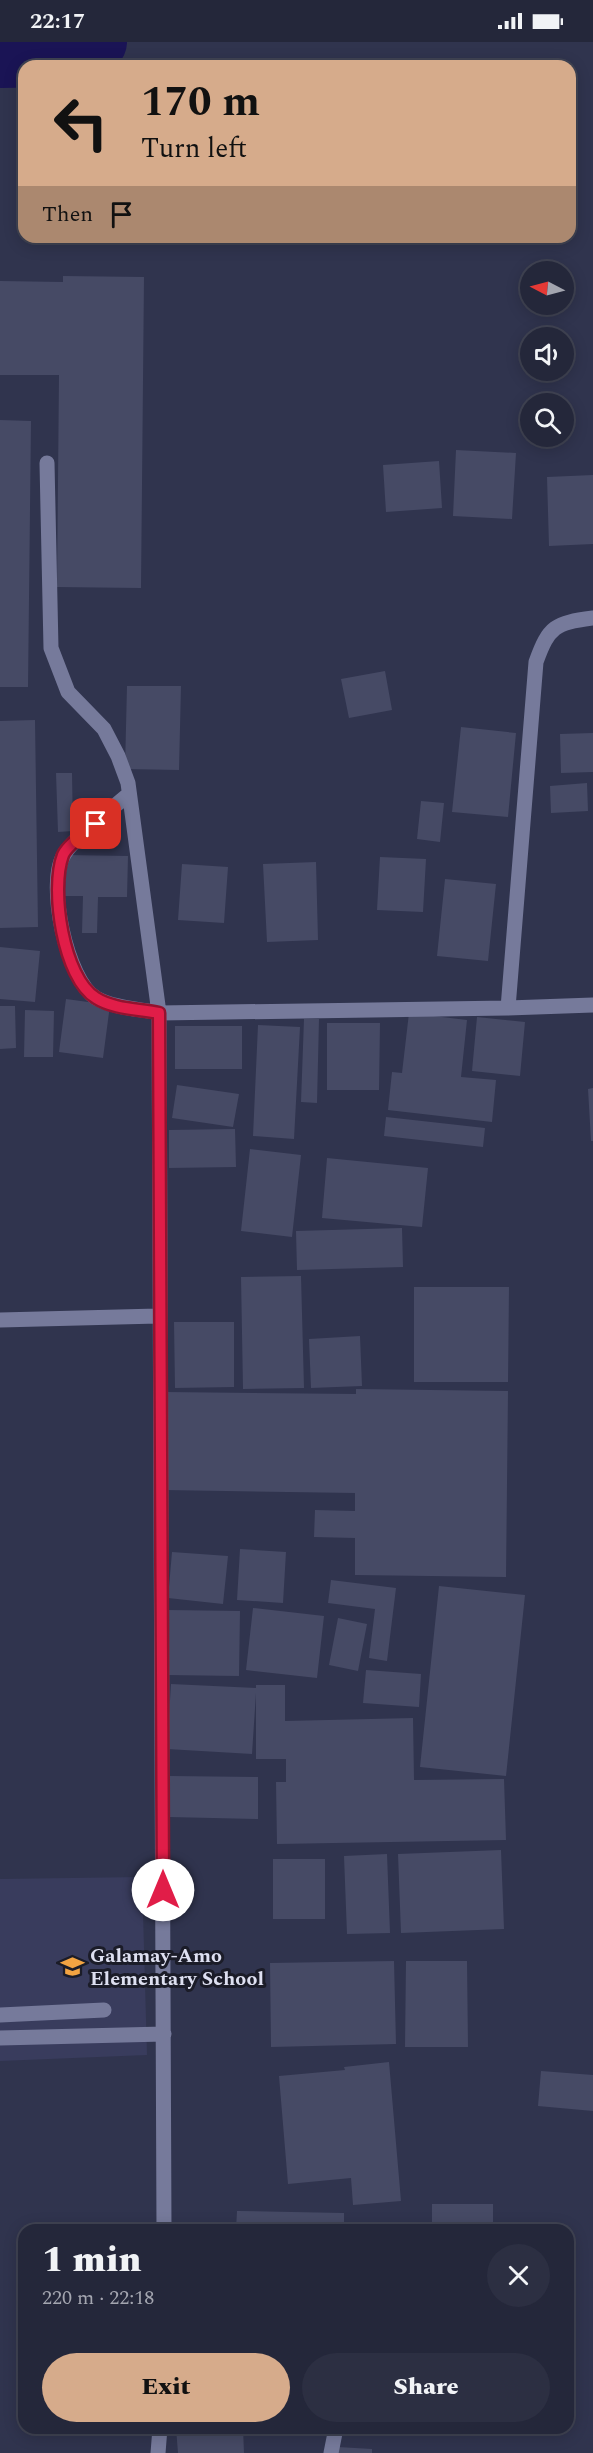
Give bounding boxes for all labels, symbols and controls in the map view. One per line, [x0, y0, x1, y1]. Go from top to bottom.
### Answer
text: 22:17 [30, 5, 85, 38]
text: 170 m [141, 71, 260, 134]
icon: left [42, 84, 120, 162]
text: Turn left [141, 128, 247, 170]
text: Then [42, 198, 93, 231]
icon: arrive [105, 198, 138, 231]
north arrow [520, 261, 574, 315]
map controls [520, 261, 574, 447]
button: sound [520, 327, 574, 381]
button: search [520, 393, 574, 447]
pin [70, 798, 121, 849]
icon: arrive [79, 807, 112, 840]
position arrow [131, 1858, 195, 1922]
place label: Galamay-Amo Elementary School [90, 1941, 264, 1994]
school or university icon: Galamay-Amo Elementary School [59, 1954, 85, 1980]
text: 1 min [42, 2233, 142, 2288]
button: close [487, 2244, 550, 2307]
text: 220 m · 22:18 [42, 2283, 154, 2313]
button: Exit [42, 2353, 290, 2422]
button: Share [302, 2353, 550, 2422]

